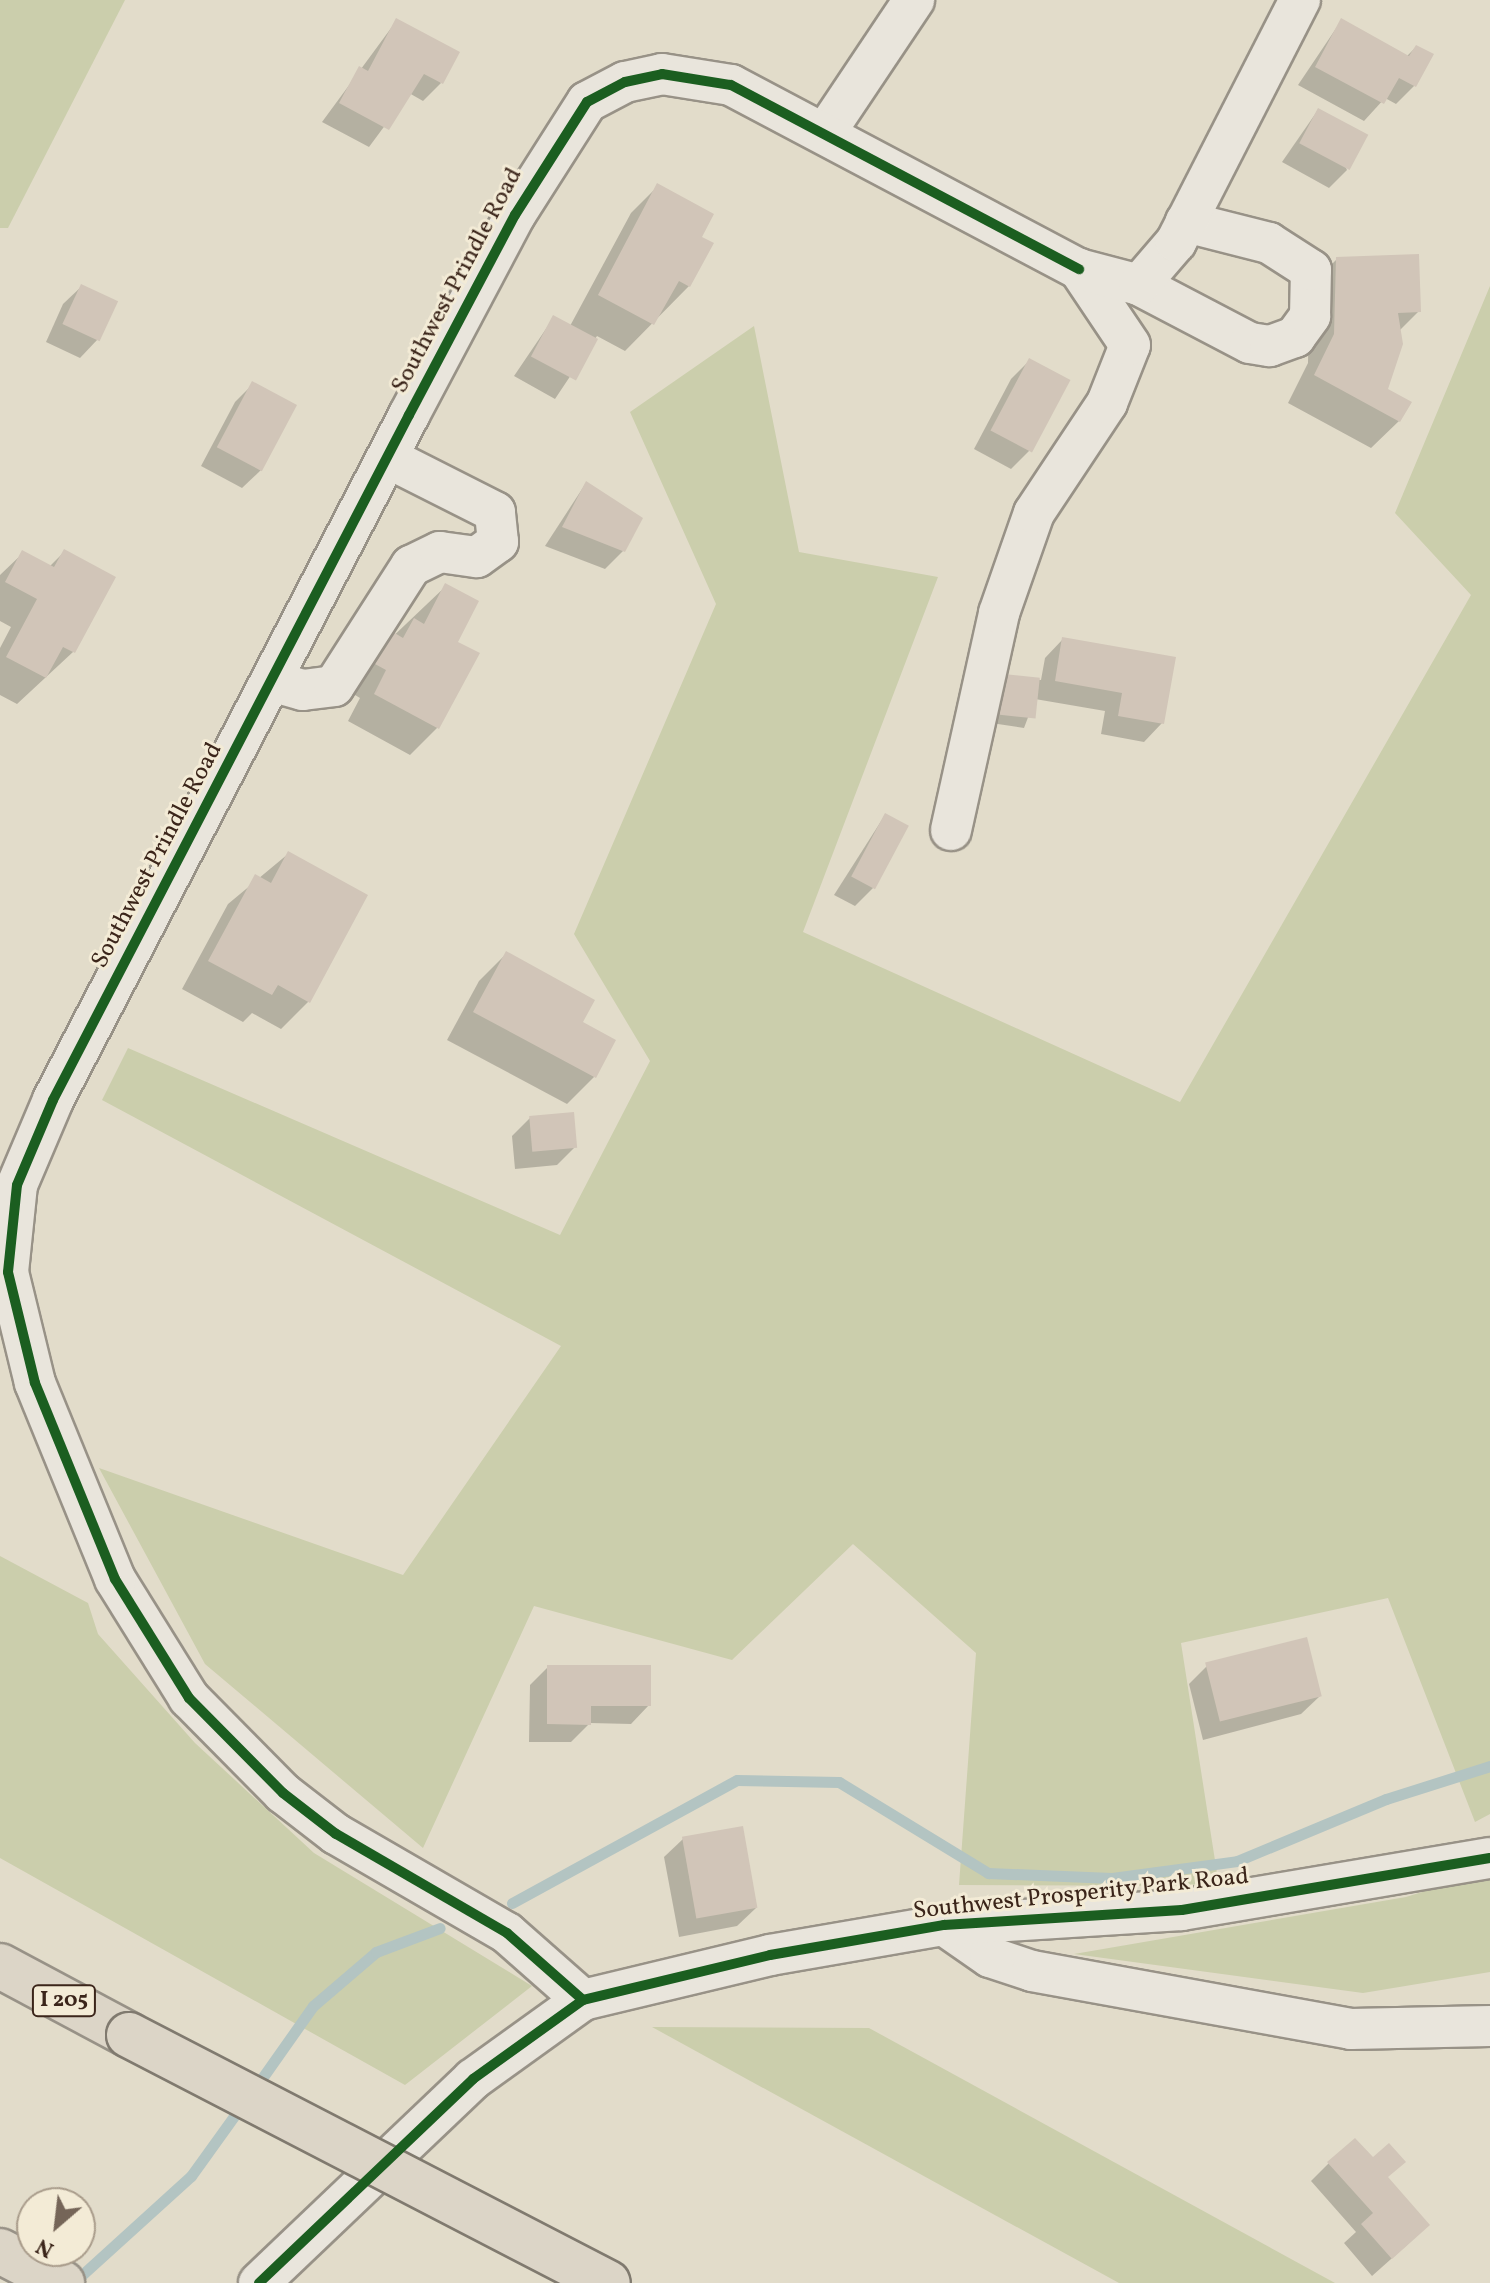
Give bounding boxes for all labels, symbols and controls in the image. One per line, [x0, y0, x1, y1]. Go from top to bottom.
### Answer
street label: Southwest Prindle Road [386, 163, 530, 399]
street label: Southwest Prindle Road [86, 738, 230, 974]
street label: Southwest Prosperity Park Road [911, 1863, 1251, 1927]
road number: I 205 [30, 1983, 98, 2019]
north arrow [16, 2187, 96, 2267]
text: N [31, 2229, 60, 2264]

